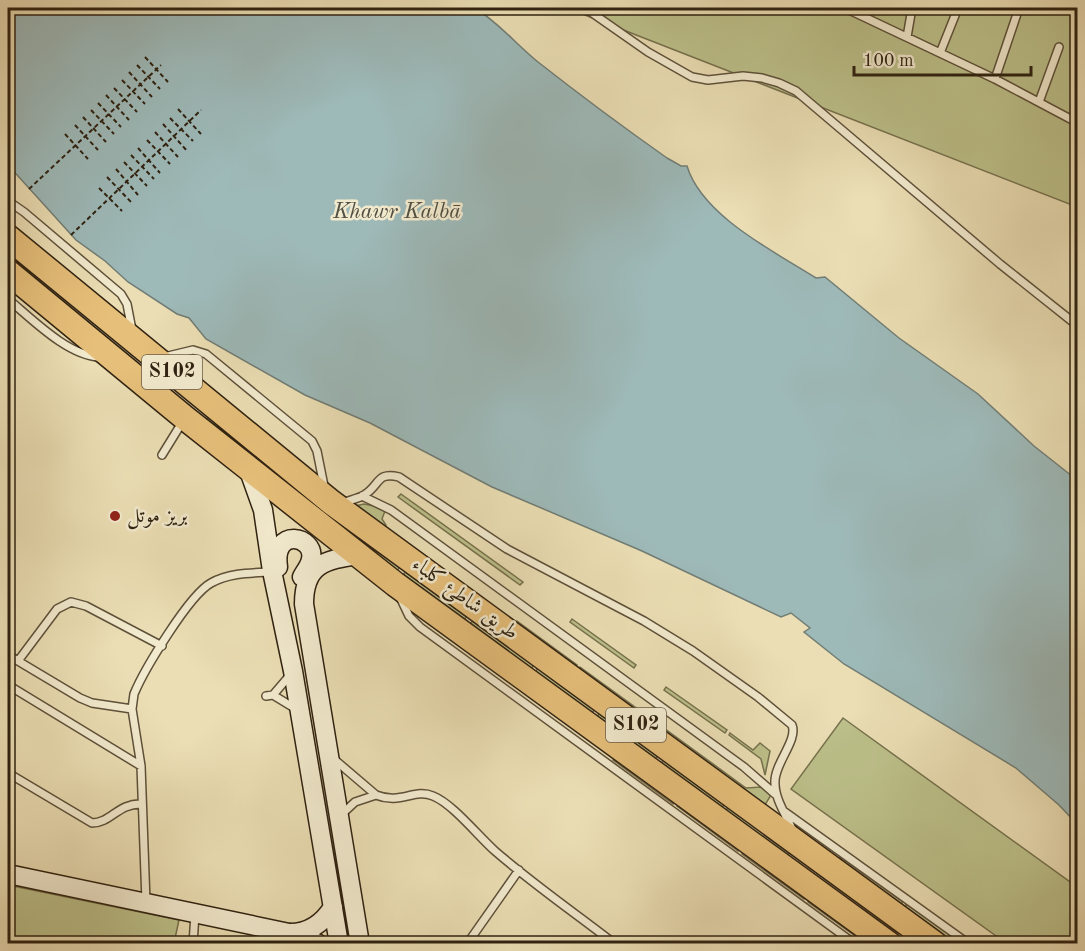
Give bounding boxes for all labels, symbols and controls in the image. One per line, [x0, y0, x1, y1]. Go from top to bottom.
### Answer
scale bar [854, 39, 1031, 77]
text: 100 m [863, 52, 914, 70]
water label: Khawr Kalbā [332, 201, 461, 223]
road number: S102 [142, 355, 202, 389]
place label: بريز موتل [127, 506, 188, 530]
marker: بريز موتل [108, 509, 122, 523]
street label: طريق شاطئ كلباء [407, 553, 522, 646]
road number: S102 [606, 708, 666, 742]

